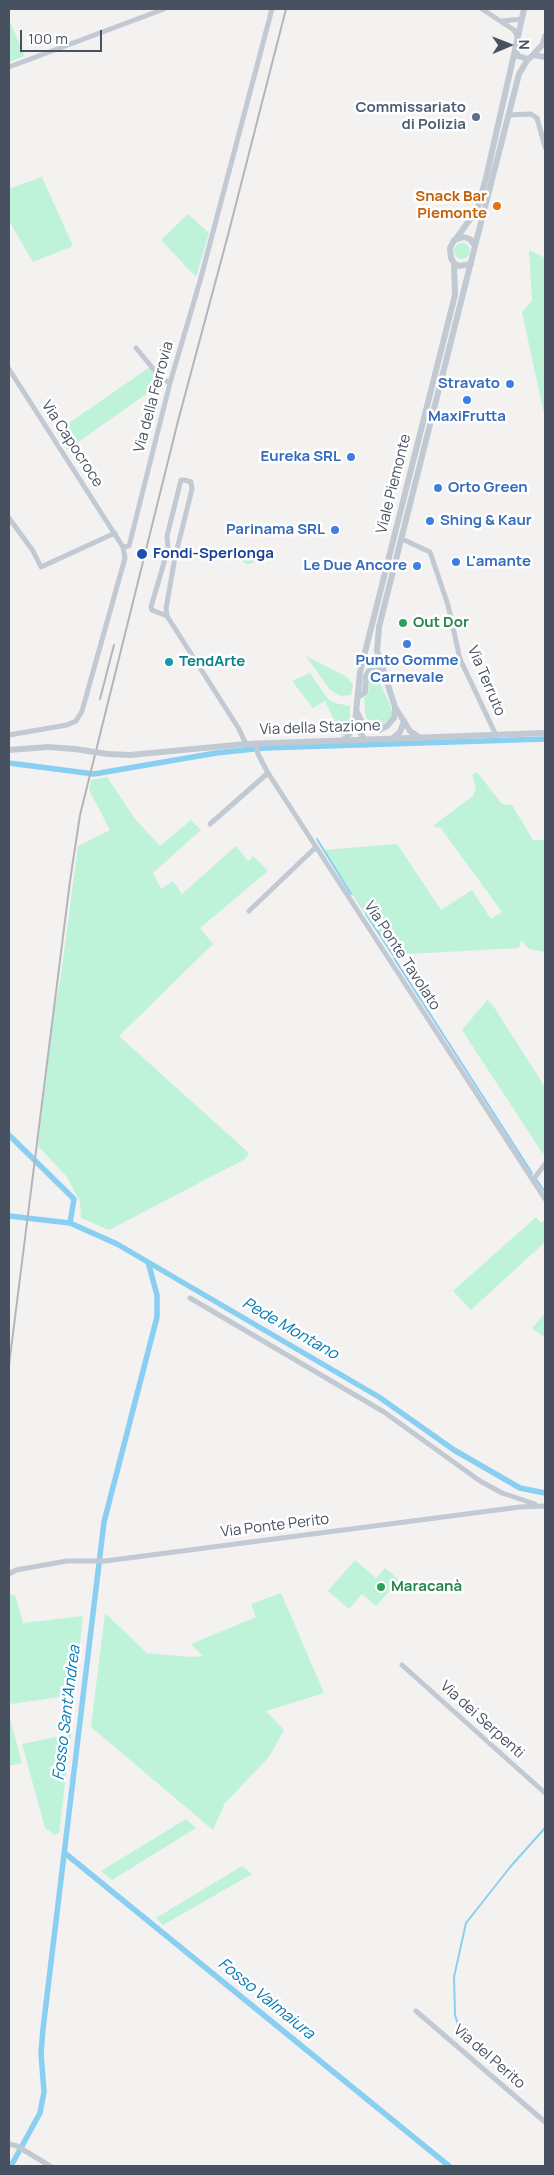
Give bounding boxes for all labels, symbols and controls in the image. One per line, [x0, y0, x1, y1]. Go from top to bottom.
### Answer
scale bar [22, 20, 105, 52]
north arrow [484, 20, 534, 70]
text: 100 m [28, 28, 68, 49]
text: N [515, 40, 534, 50]
place label: Commissariato di Polizia [355, 99, 466, 134]
marker: Commissariato di Polizia [470, 111, 482, 123]
place label: Snack Bar Piemonte [415, 188, 487, 223]
marker: Snack Bar Piemonte [491, 200, 503, 212]
street label: Via della Ferrovia [131, 339, 177, 455]
place label: Stravato [438, 375, 500, 393]
marker: Stravato [504, 378, 516, 390]
marker: MaxiFrutta [461, 394, 473, 406]
street label: Via Capocroce [37, 397, 107, 491]
place label: MaxiFrutta [428, 408, 506, 426]
street label: Viale Piemonte [373, 432, 415, 536]
place label: Eureka SRL [261, 448, 341, 466]
marker: Eureka SRL [345, 451, 357, 463]
place label: Orto Green [448, 479, 528, 497]
marker: Orto Green [432, 482, 444, 494]
place label: Shing & Kaur [440, 512, 532, 530]
marker: Shing & Kaur [424, 515, 436, 527]
place label: Parinama SRL [226, 521, 325, 539]
marker: Parinama SRL [329, 524, 341, 536]
place label: Fondi-Sperlonga [153, 545, 274, 563]
marker: Fondi-Sperlonga [135, 547, 149, 561]
place label: L'amante [466, 553, 531, 571]
marker: L'amante [450, 556, 462, 568]
place label: Le Due Ancore [303, 557, 407, 575]
marker: Le Due Ancore [411, 560, 423, 572]
place label: Out Dor [413, 614, 469, 632]
marker: Out Dor [397, 617, 409, 629]
marker: Punto Gomme Carnevale [401, 638, 413, 650]
street label: Via Terruto [463, 643, 509, 719]
place label: Punto Gomme Carnevale [356, 652, 458, 687]
place label: TendArte [179, 653, 245, 671]
marker: TendArte [163, 656, 175, 668]
street label: Via della Stazione [259, 717, 381, 739]
street label: Via Ponte Tavolato [360, 898, 444, 1014]
water label: Pede Montano [239, 1294, 341, 1364]
street label: Via Ponte Perito [220, 1510, 330, 1542]
place label: Maracanà [391, 1578, 462, 1596]
marker: Maracanà [375, 1581, 387, 1593]
water label: Fosso Sant'Andrea [49, 1645, 85, 1781]
street label: Via dei Serpenti [436, 1678, 528, 1762]
water label: Fosso Valmaiura [214, 1954, 318, 2044]
street label: Via del Perito [450, 2021, 528, 2093]

